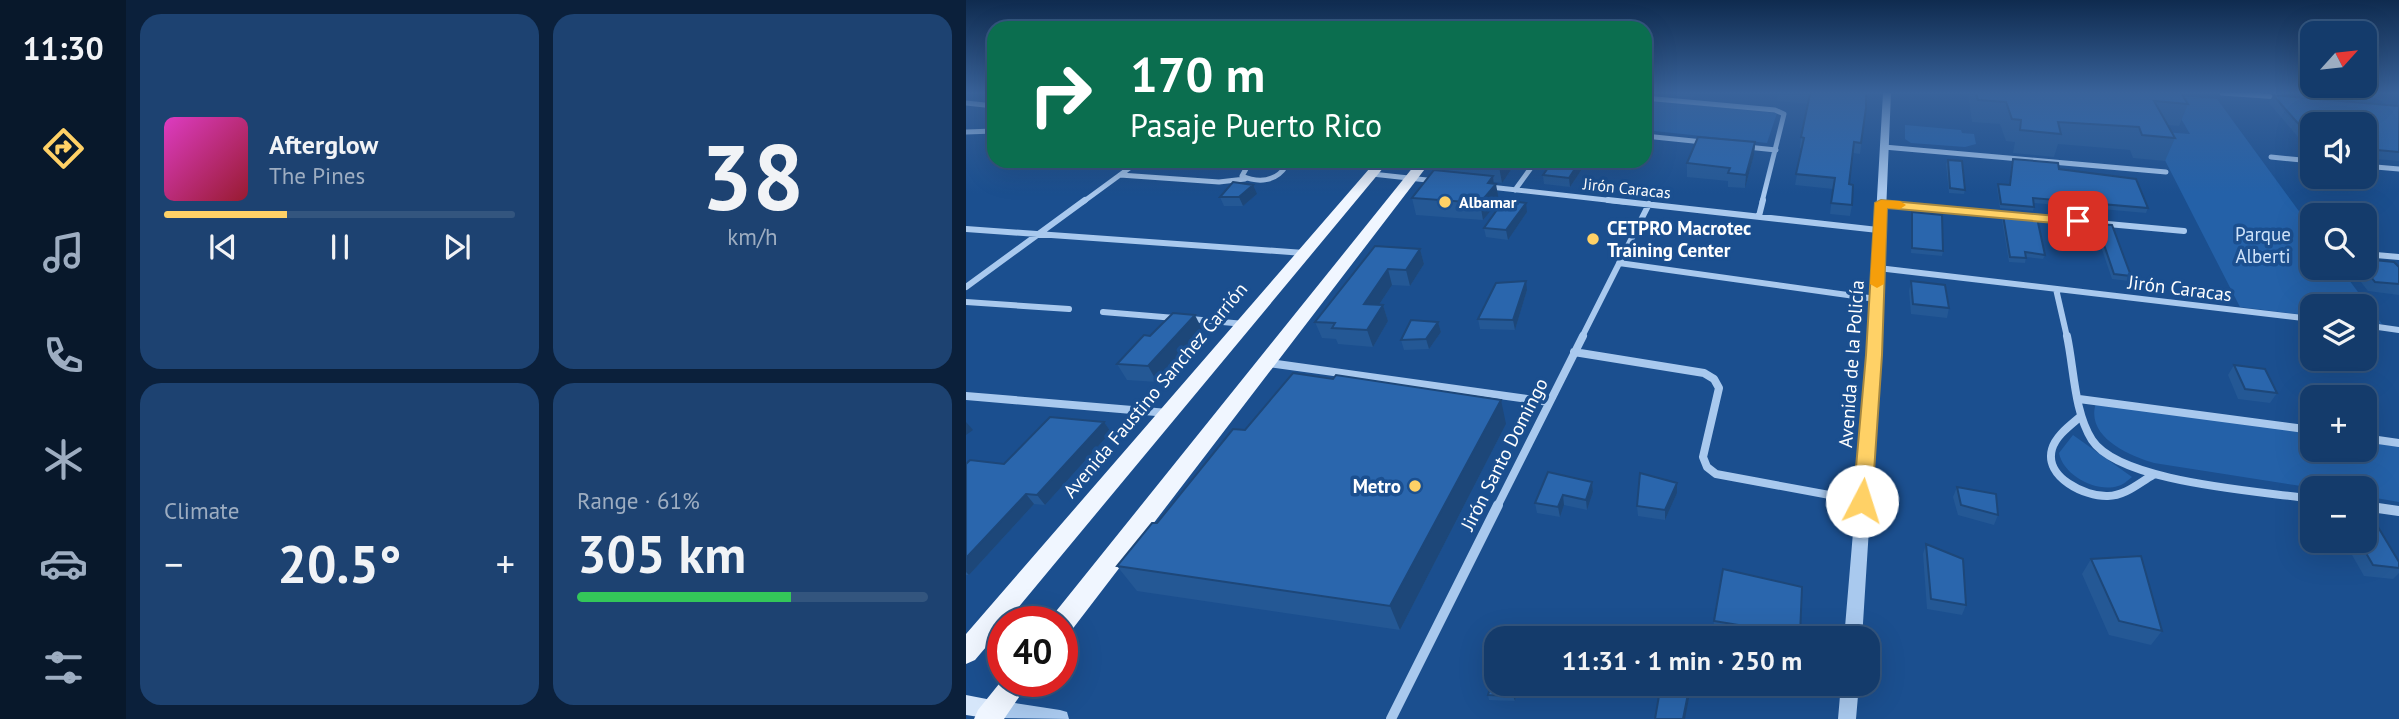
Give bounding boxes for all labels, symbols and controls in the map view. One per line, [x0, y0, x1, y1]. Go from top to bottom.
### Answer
north arrow [2300, 21, 2376, 98]
map controls [2300, 21, 2377, 553]
text: 11:30 [22, 27, 104, 69]
text: 170 m [1130, 42, 1265, 106]
icon: right [1015, 49, 1106, 140]
text: Pasaje Puerto Rico [1130, 104, 1382, 146]
button: sound [2300, 112, 2377, 189]
text: 38 [701, 117, 804, 235]
icon: directions [39, 124, 88, 173]
text: Afterglow [269, 128, 378, 161]
text: The Pines [269, 161, 365, 190]
street label: Jirón Caracas [1581, 173, 1672, 203]
pin [2048, 191, 2108, 251]
place label: Albamar [1459, 192, 1517, 212]
marker: Albamar [1437, 194, 1453, 210]
icon: arrive [2059, 202, 2097, 240]
button: search [2300, 203, 2377, 280]
place label: CETPRO Macrotec Training Center [1607, 216, 1751, 262]
text: km/h [727, 222, 778, 251]
park label: Parque Alberti [2235, 222, 2291, 268]
icon: music [39, 228, 88, 277]
icon: previous [204, 228, 242, 266]
icon: pause [321, 228, 359, 266]
icon: next [438, 228, 476, 266]
marker: CETPRO Macrotec Training Center [1585, 231, 1601, 247]
street label: Jirón Caracas [2126, 270, 2233, 306]
street label: Avenida Faustino Sanchez Carrión [1058, 277, 1252, 503]
street label: Avenida de la Policía [1833, 279, 1869, 449]
button: layers [2300, 294, 2377, 371]
icon: phone [39, 331, 88, 380]
street label: Jirón Santo Domingo [1455, 374, 1553, 535]
button: + [2300, 385, 2377, 462]
icon: climate [39, 435, 88, 484]
position arrow [1825, 464, 1899, 538]
place label: Metro [1353, 474, 1401, 498]
button: − [2300, 476, 2377, 553]
marker: Metro [1407, 478, 1423, 494]
text: Range · 61% [577, 486, 700, 515]
text: Climate [164, 496, 239, 525]
text: 305 km [577, 520, 746, 587]
text: 20.5° [278, 530, 401, 597]
icon: car [39, 539, 88, 588]
text: − [164, 539, 183, 588]
text: + [496, 539, 515, 588]
speed limit sign: 40 [987, 606, 1078, 697]
icon: filters [39, 643, 88, 692]
text: 11:31 · 1 min · 250 m [1562, 644, 1802, 677]

